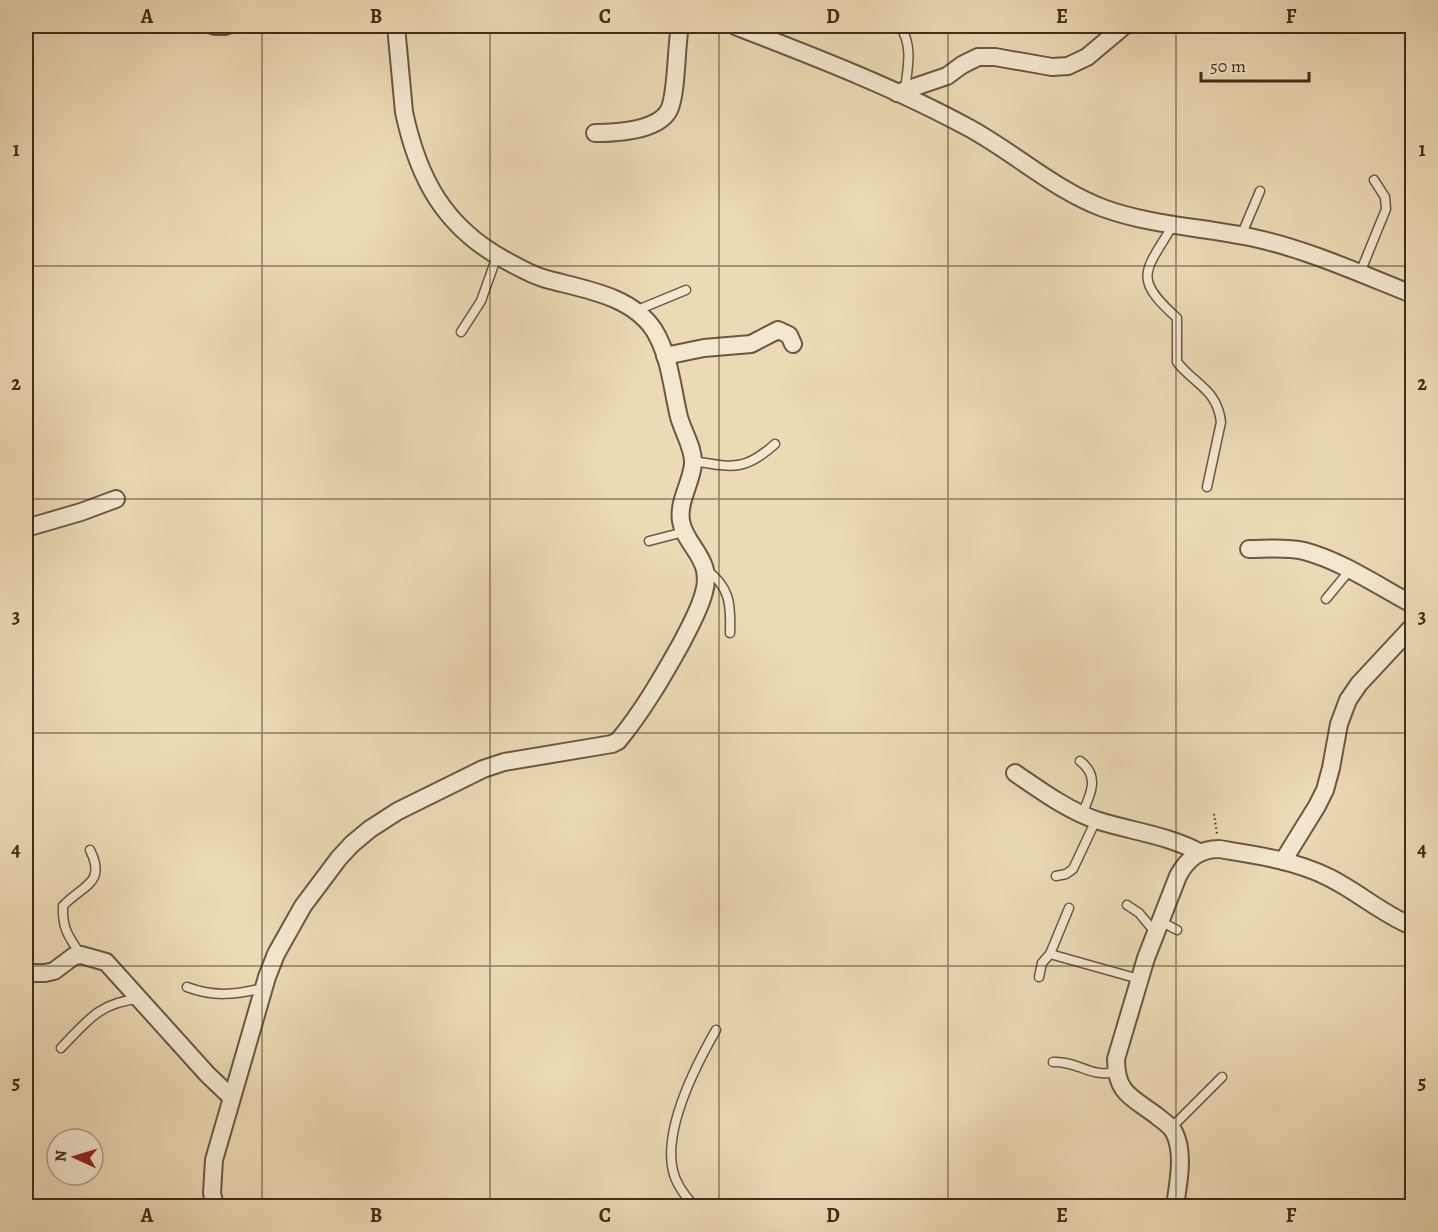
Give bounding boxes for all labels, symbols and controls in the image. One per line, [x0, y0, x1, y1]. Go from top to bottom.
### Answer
text: A [140, 3, 154, 30]
text: B [370, 3, 382, 30]
text: C [599, 3, 611, 30]
text: D [826, 3, 840, 30]
text: E [1056, 3, 1068, 30]
text: F [1286, 3, 1297, 30]
scale bar [1201, 45, 1309, 83]
text: 50 m [1210, 54, 1246, 78]
text: 1 [12, 136, 20, 163]
text: 1 [1418, 136, 1426, 163]
text: 2 [11, 370, 21, 397]
text: 2 [1417, 370, 1427, 397]
text: 3 [12, 603, 20, 630]
text: 3 [1418, 603, 1426, 630]
text: 4 [11, 836, 21, 863]
text: 4 [1417, 836, 1427, 863]
text: 5 [12, 1069, 20, 1096]
text: 5 [1418, 1069, 1426, 1096]
north arrow [45, 1127, 105, 1187]
text: N [50, 1149, 72, 1163]
text: A [140, 1202, 154, 1229]
text: B [370, 1202, 382, 1229]
text: C [599, 1202, 611, 1229]
text: D [826, 1202, 840, 1229]
text: E [1056, 1202, 1068, 1229]
text: F [1286, 1202, 1297, 1229]

